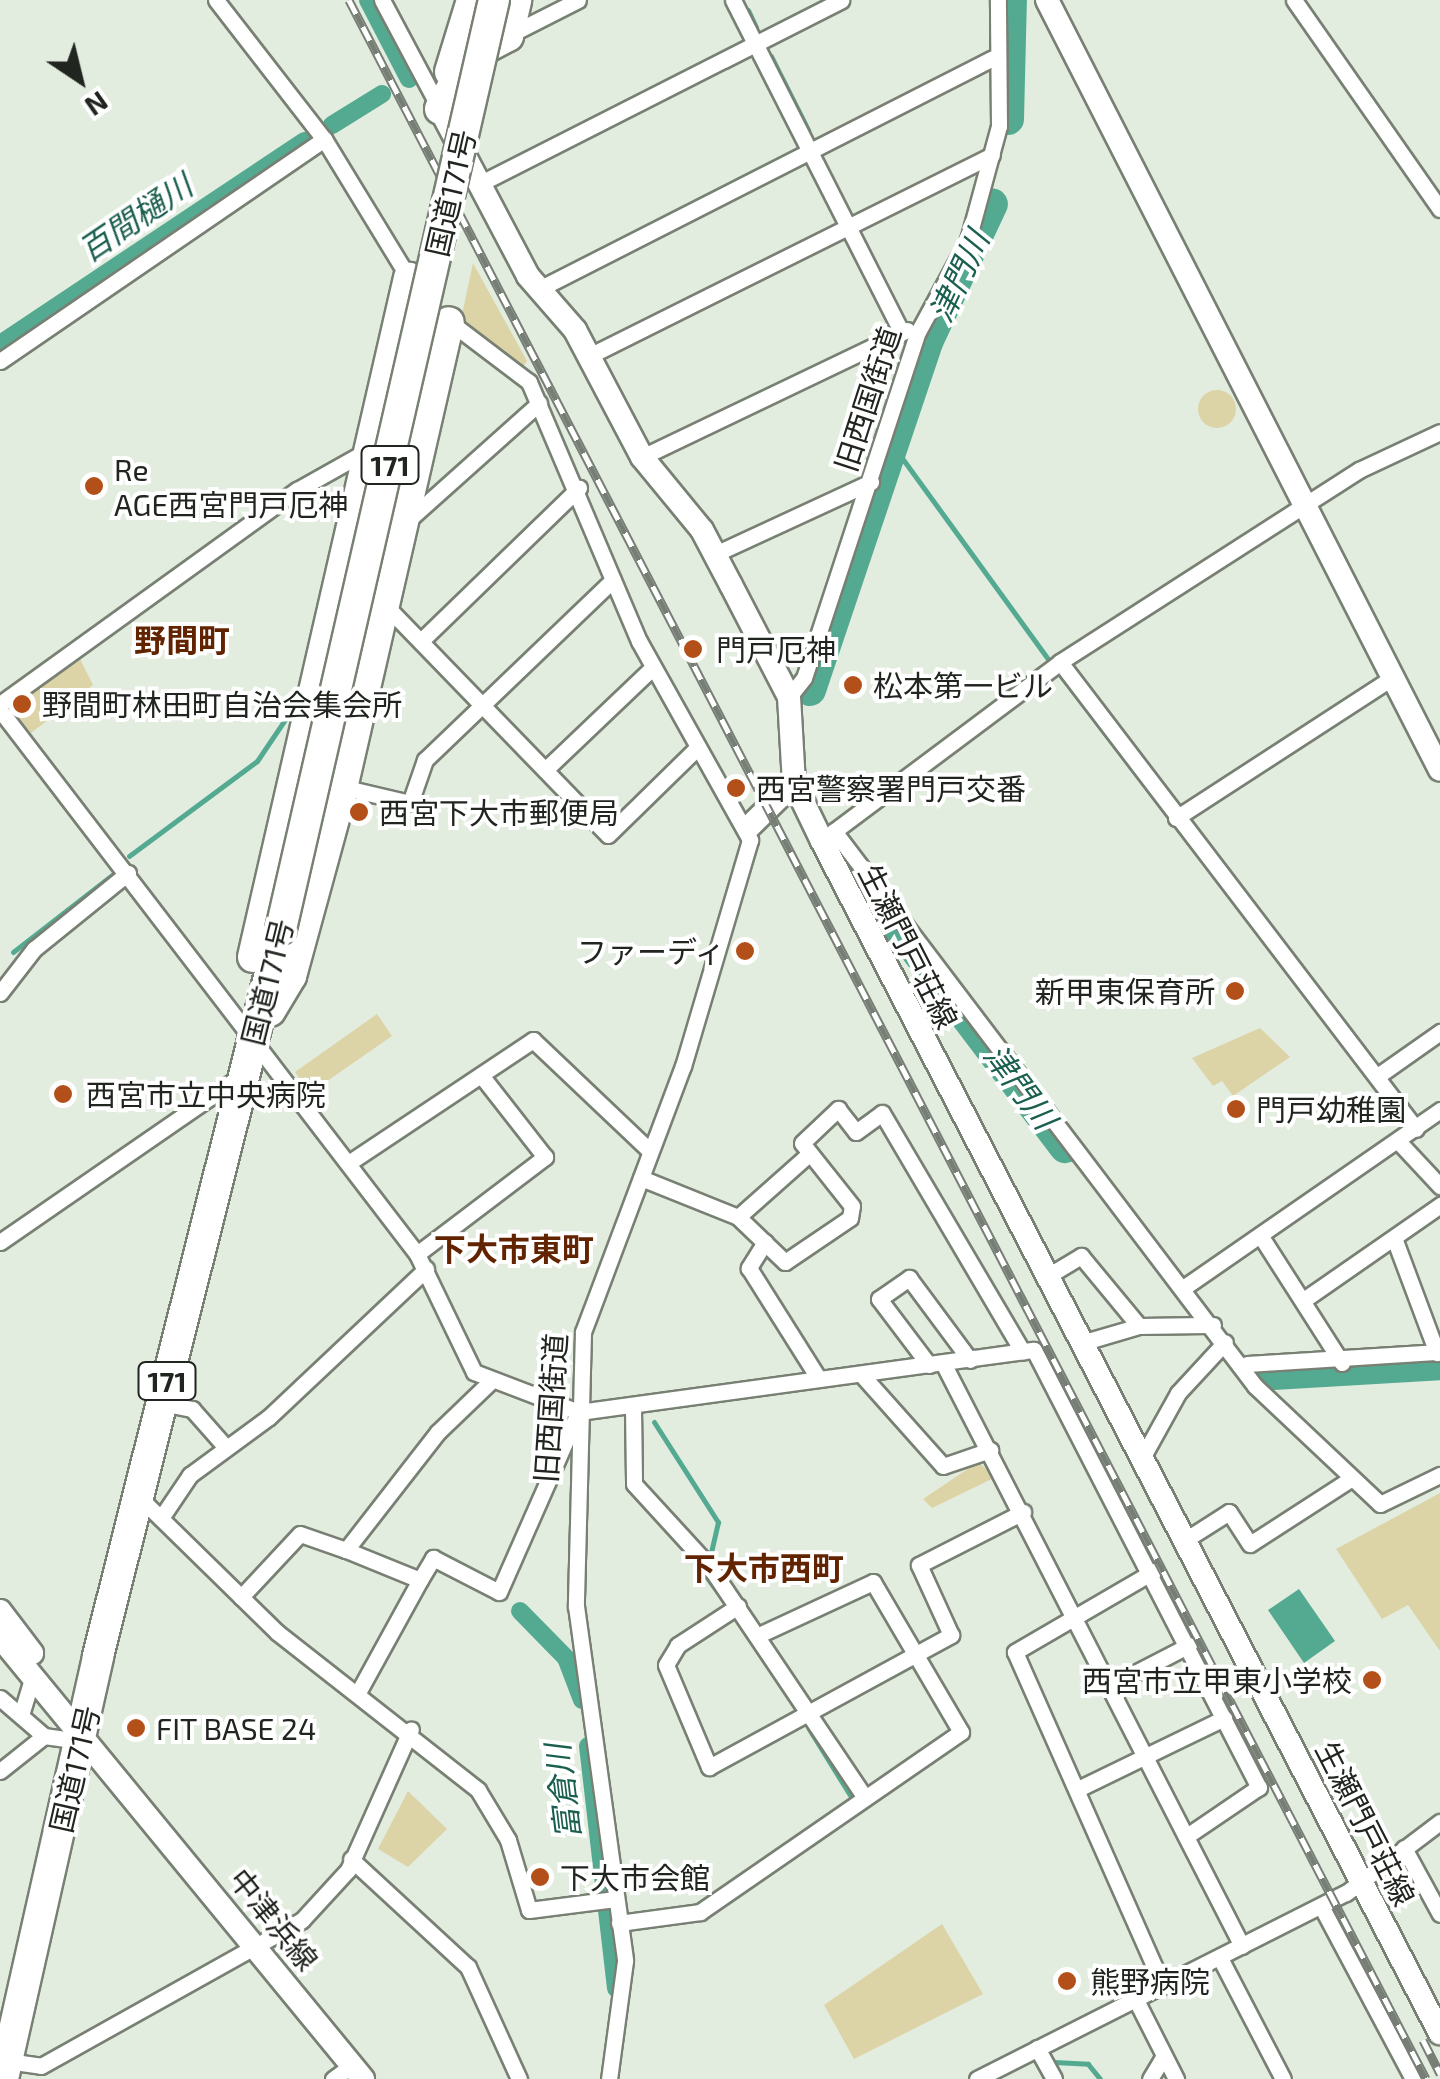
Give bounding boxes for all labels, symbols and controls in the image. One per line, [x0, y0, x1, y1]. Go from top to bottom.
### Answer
north arrow [30, 30, 130, 130]
text: N [79, 85, 115, 124]
street label: 国道171号 [418, 126, 482, 260]
water label: 百間樋川 [71, 165, 199, 269]
water label: 津門川 [920, 224, 996, 328]
street label: 旧西国街道 [827, 322, 907, 476]
road number: 171 [360, 442, 420, 488]
place label: Re AGE西宮門戸厄神 [114, 451, 348, 522]
marker: Re AGE西宮門戸厄神 [83, 475, 105, 497]
district label: 野間町 [134, 620, 230, 658]
place label: 門戸厄神 [716, 631, 836, 667]
marker: 門戸厄神 [680, 636, 706, 662]
place label: 松本第一ビル [873, 667, 1053, 703]
marker: 松本第一ビル [842, 674, 864, 696]
place label: 野間町林田町自治会集会所 [42, 686, 402, 722]
marker: 野間町林田町自治会集会所 [11, 693, 33, 715]
place label: 西宮警察署門戸交番 [756, 770, 1026, 806]
marker: 西宮警察署門戸交番 [725, 777, 747, 799]
place label: 西宮下大市郵便局 [379, 794, 619, 830]
marker: 西宮下大市郵便局 [348, 801, 370, 823]
street label: 生瀬門戸荘線 [852, 858, 966, 1034]
street label: 国道171号 [234, 915, 300, 1049]
place label: ファーディ [575, 933, 725, 969]
marker: ファーディ [734, 940, 756, 962]
place label: 新甲東保育所 [1035, 973, 1215, 1009]
marker: 新甲東保育所 [1224, 980, 1246, 1002]
water label: 津門川 [977, 1036, 1065, 1136]
place label: 西宮市立中央病院 [86, 1076, 326, 1112]
marker: 西宮市立中央病院 [50, 1081, 76, 1107]
place label: 門戸幼稚園 [1256, 1091, 1406, 1127]
marker: 門戸幼稚園 [1225, 1098, 1247, 1120]
district label: 下大市東町 [434, 1229, 594, 1267]
street label: 旧西国街道 [527, 1332, 573, 1484]
road number: 171 [137, 1358, 197, 1404]
district label: 下大市西町 [684, 1548, 844, 1586]
place label: 西宮市立甲東小学校 [1082, 1662, 1352, 1698]
marker: 西宮市立甲東小学校 [1361, 1669, 1383, 1691]
street label: 国道171号 [42, 1702, 106, 1836]
place label: FIT BASE 24 [156, 1710, 317, 1746]
marker: FIT BASE 24 [125, 1717, 147, 1739]
street label: 生瀬門戸荘線 [1309, 1735, 1423, 1911]
water label: 富倉川 [537, 1742, 587, 1842]
place label: 下大市会館 [560, 1859, 710, 1895]
street label: 中津浜線 [222, 1861, 326, 1977]
marker: 下大市会館 [529, 1866, 551, 1888]
place label: 熊野病院 [1090, 1963, 1210, 1999]
marker: 熊野病院 [1054, 1968, 1080, 1994]

